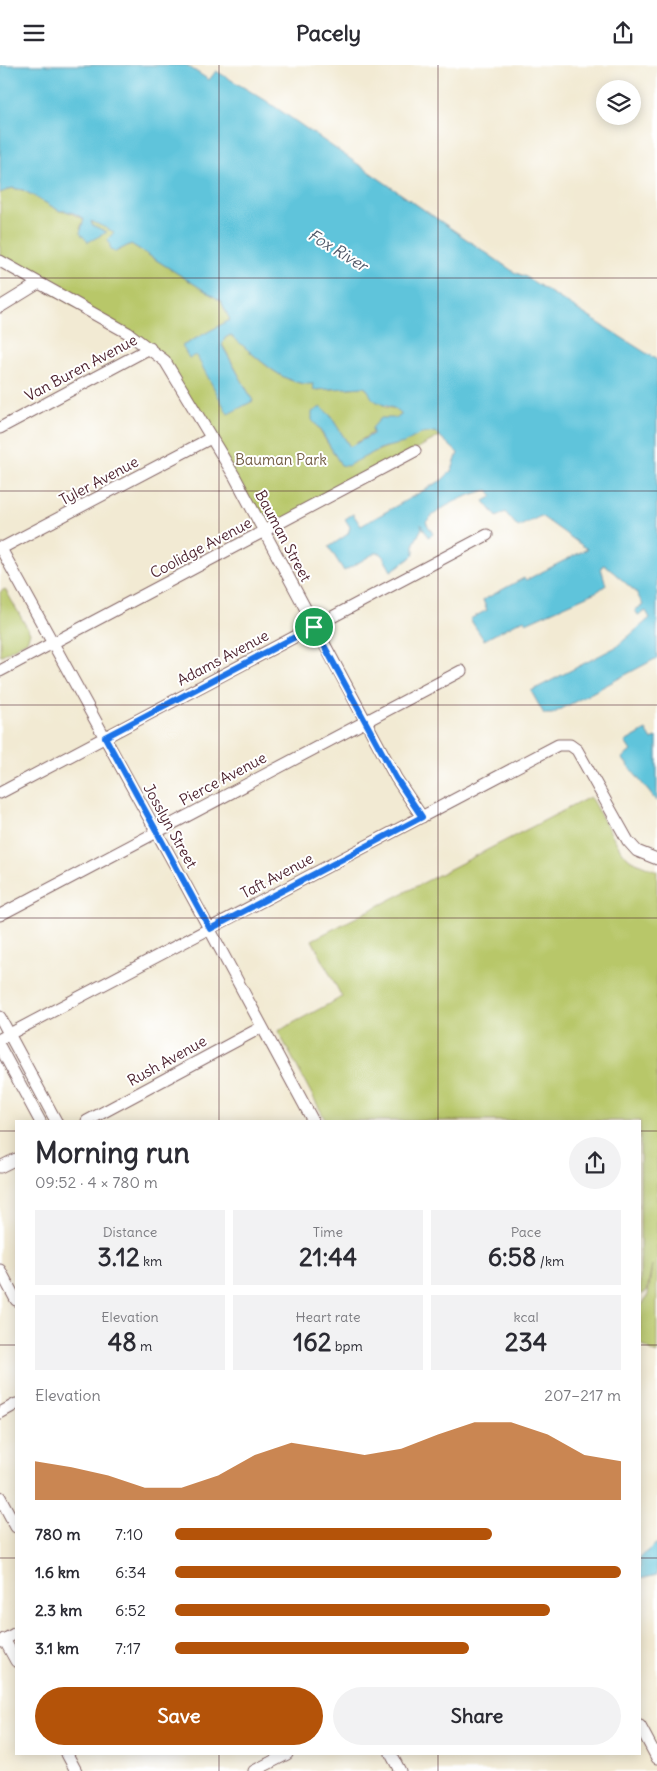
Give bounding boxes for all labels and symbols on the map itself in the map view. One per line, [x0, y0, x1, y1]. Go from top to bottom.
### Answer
water label: Fox River [305, 225, 373, 277]
street label: Van Buren Avenue [21, 330, 140, 405]
park label: Bauman Park [235, 450, 327, 469]
street label: Tyler Avenue [56, 452, 142, 509]
street label: Bauman Street [251, 487, 316, 585]
street label: Coolidge Avenue [147, 513, 255, 582]
pin [293, 606, 335, 648]
street label: Adams Avenue [174, 625, 272, 690]
street label: Pierce Avenue [176, 748, 269, 809]
street label: Josslyn Street [139, 780, 201, 871]
street label: Taft Avenue [237, 849, 316, 903]
street label: Rush Avenue [124, 1031, 210, 1090]

